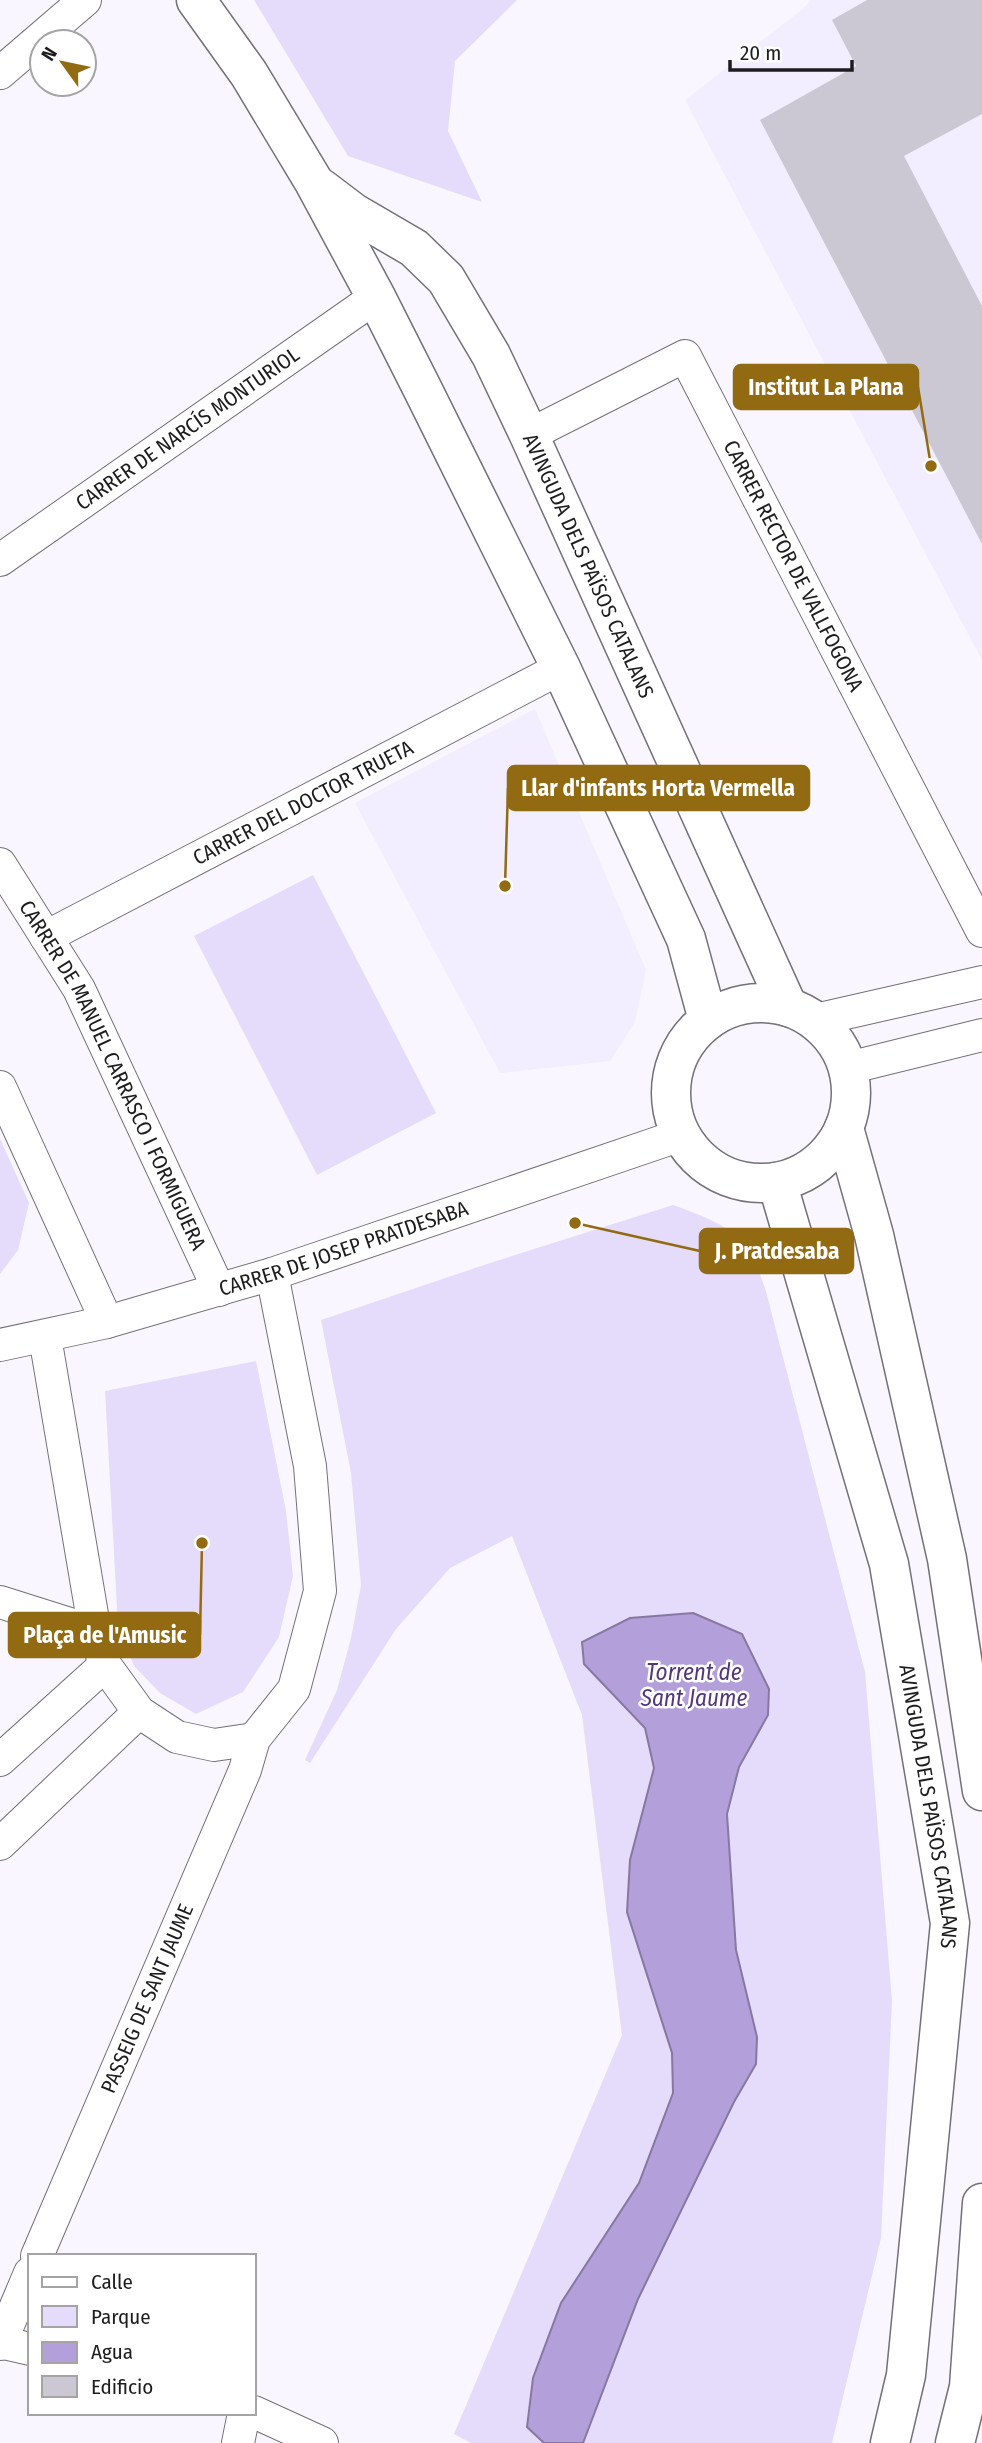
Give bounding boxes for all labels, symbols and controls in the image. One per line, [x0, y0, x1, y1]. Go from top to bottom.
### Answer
north arrow [28, 28, 98, 98]
scale bar [730, 28, 852, 72]
text: 20 m [740, 40, 781, 66]
text: N [36, 43, 62, 65]
street label: CARRER DE NARCÍS MONTURIOL [71, 341, 305, 516]
callout: Institut La Plana [734, 365, 918, 409]
text: Institut La Plana [748, 373, 904, 401]
street label: AVINGUDA DELS PAÏSOS CATALANS [517, 429, 659, 702]
street label: CARRER RECTOR DE VALLFOGONA [718, 436, 869, 696]
street label: CARRER DEL DOCTOR TRUETA [189, 735, 417, 871]
callout: Llar d'infants Horta Vermella [508, 766, 809, 810]
text: Llar d'infants Horta Vermella [521, 774, 795, 802]
street label: CARRER DE MANUEL CARRASCO I FORMIGUERA [13, 896, 212, 1254]
street label: CARRER DE JOSEP PRATDESABA [216, 1195, 471, 1302]
callout: J. Pratdesaba [700, 1229, 853, 1273]
text: J. Pratdesaba [714, 1237, 839, 1265]
callout: Plaça de l'Amusic [9, 1613, 200, 1657]
text: Plaça de l'Amusic [23, 1621, 187, 1649]
water label: Torrent de Sant Jaume [640, 1658, 747, 1712]
street label: AVINGUDA DELS PAÏSOS CATALANS [893, 1662, 963, 1950]
street label: PASSEIG DE SANT JAUME [95, 1900, 199, 2097]
legend [28, 2254, 256, 2415]
text: Calle [91, 2269, 133, 2295]
text: Parque [91, 2304, 151, 2330]
text: Agua [91, 2339, 133, 2365]
text: Edificio [91, 2374, 153, 2400]

